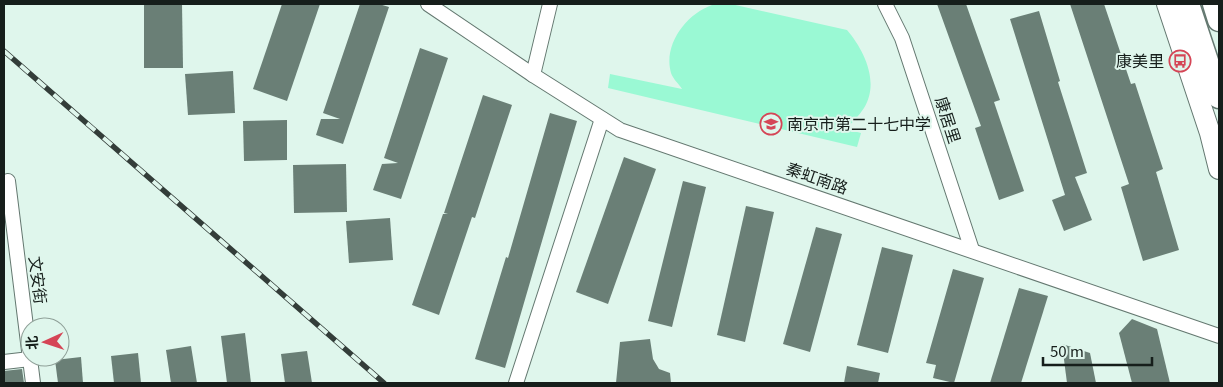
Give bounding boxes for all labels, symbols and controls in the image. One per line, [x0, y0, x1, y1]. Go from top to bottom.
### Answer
place label: 康美里 [1116, 48, 1164, 72]
bus stop icon: 康美里 [1168, 49, 1192, 73]
street label: 康居里 [930, 93, 968, 146]
place label: 南京市第二十七中学 [787, 111, 931, 135]
school or university icon: 南京市第二十七中学 [759, 112, 783, 136]
street label: 秦虹南路 [783, 155, 851, 199]
street label: 文安街 [24, 255, 54, 305]
north arrow [20, 317, 70, 367]
scale bar [1043, 334, 1152, 366]
text: 北 [21, 335, 41, 350]
text: 50 m [1050, 340, 1084, 361]

